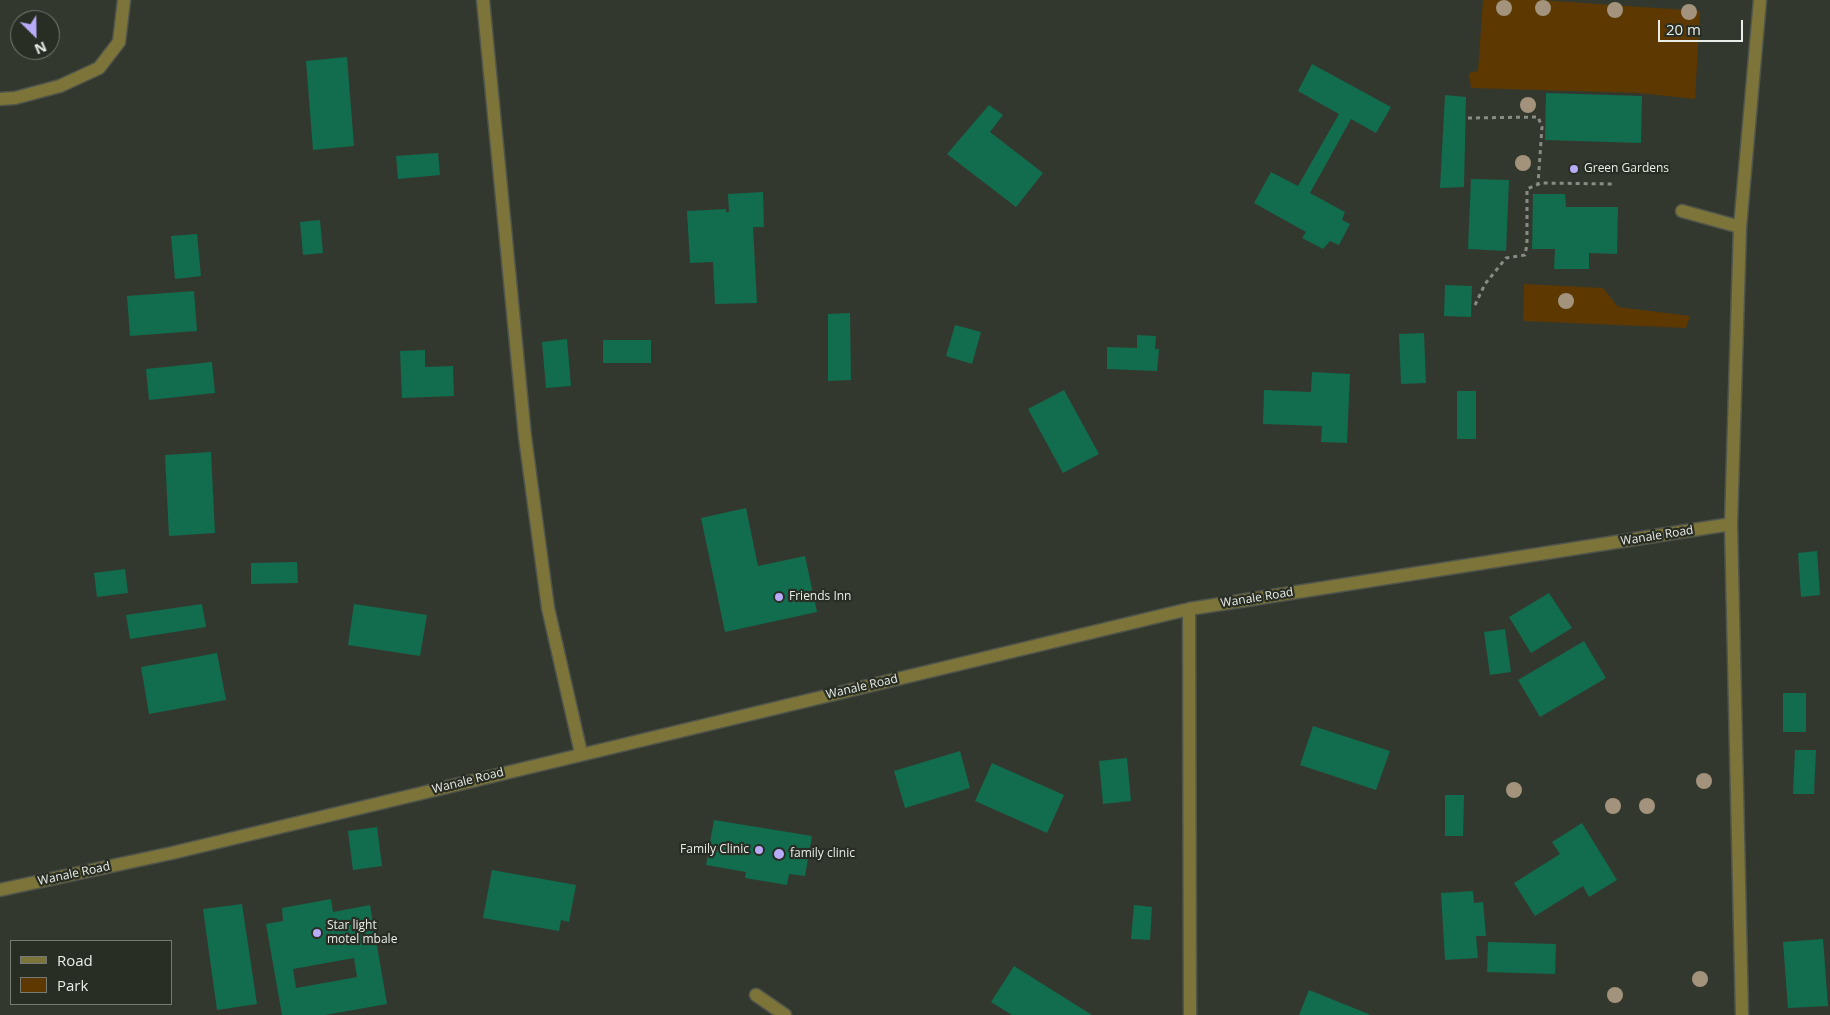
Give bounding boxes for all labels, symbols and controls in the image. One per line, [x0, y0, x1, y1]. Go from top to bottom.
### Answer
north arrow [10, 10, 60, 60]
scale bar [1660, 10, 1745, 42]
text: 20 m [1666, 19, 1701, 39]
text: N [32, 37, 50, 59]
place label: Green Gardens [1584, 162, 1669, 176]
marker: Green Gardens [1568, 163, 1580, 175]
street label: Wanale Road [1620, 523, 1694, 549]
street label: Wanale Road [1220, 585, 1294, 611]
place label: Friends Inn [789, 590, 851, 604]
marker: Friends Inn [773, 591, 785, 603]
street label: Wanale Road [825, 672, 899, 702]
street label: Wanale Road [431, 765, 505, 797]
place label: Family Clinic [680, 843, 749, 857]
marker: Family Clinic [753, 844, 765, 856]
marker: family clinic [772, 847, 786, 861]
place label: family clinic [790, 847, 855, 861]
street label: Wanale Road [37, 859, 111, 889]
place label: Star light motel mbale [327, 919, 397, 947]
marker: Star light motel mbale [311, 927, 323, 939]
legend [10, 940, 172, 1005]
text: Road [57, 950, 93, 970]
text: Park [57, 975, 88, 995]

